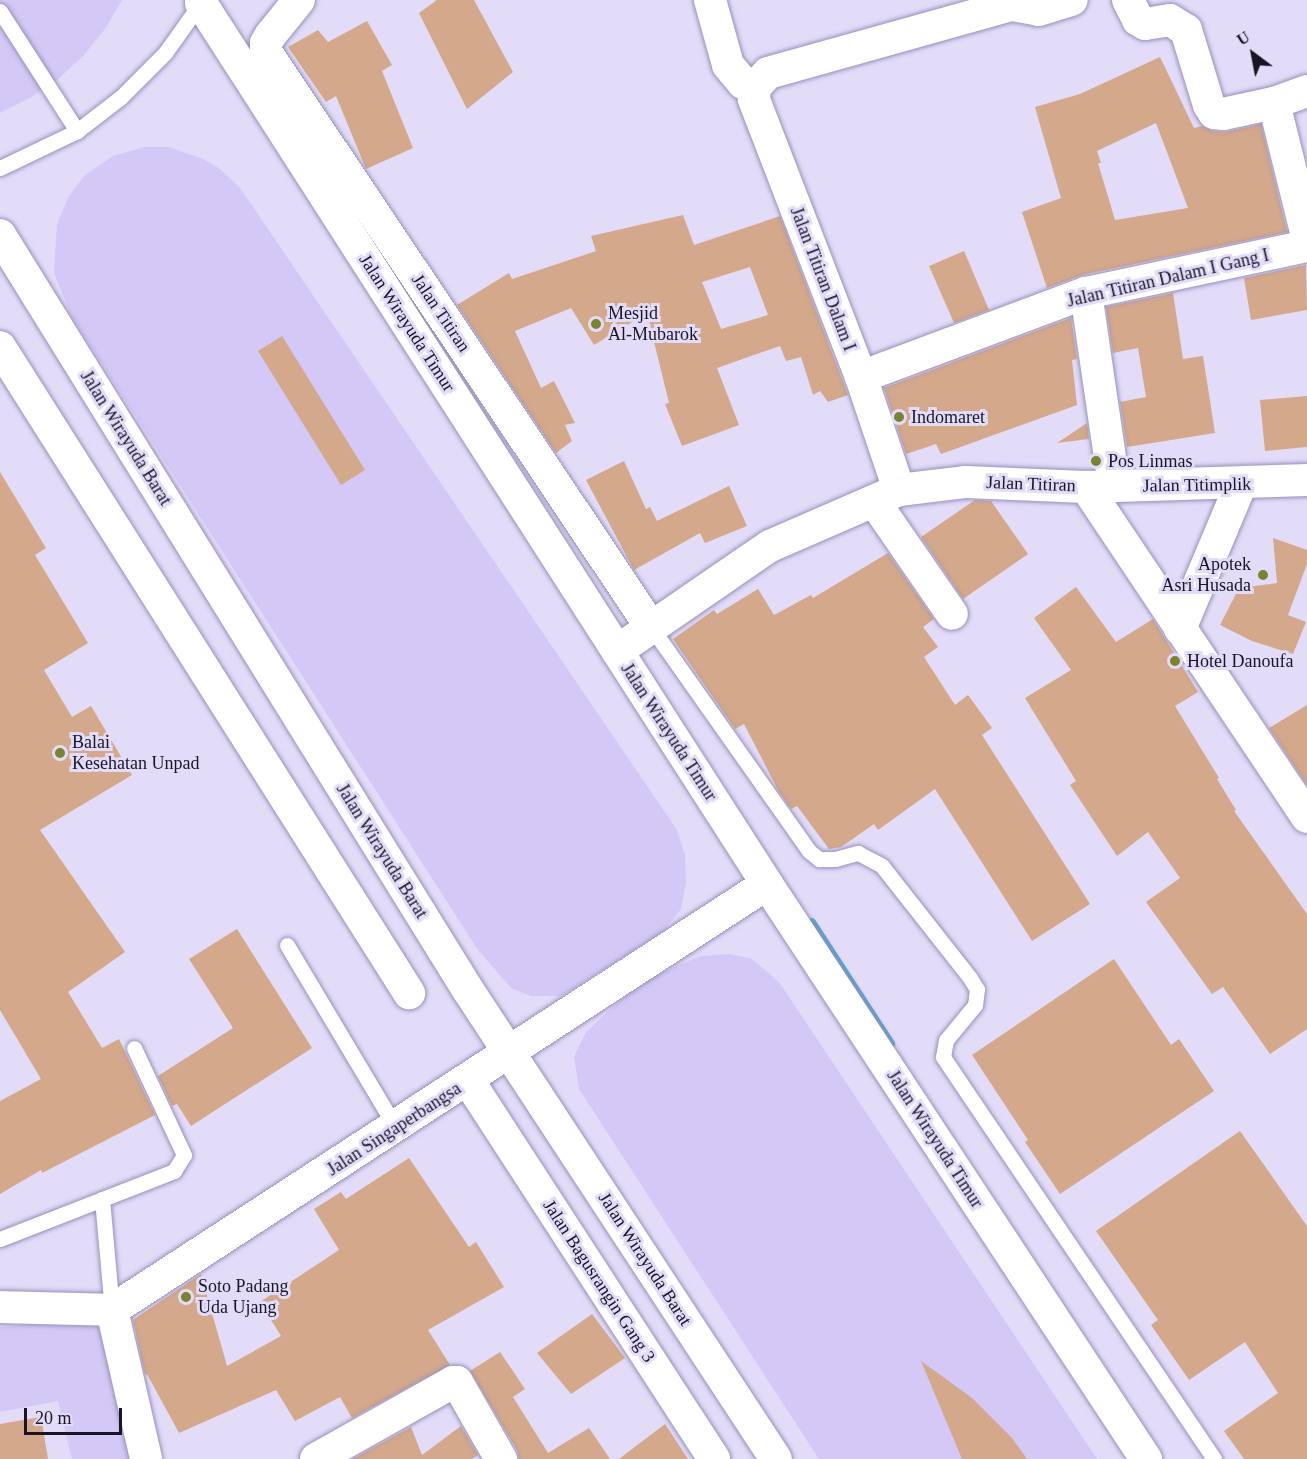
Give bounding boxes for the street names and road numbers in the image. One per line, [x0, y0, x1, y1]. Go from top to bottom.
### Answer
street label: Jalan Titiran Dalam I [786, 204, 860, 354]
street label: Jalan Titiran Dalam I Gang I [1065, 244, 1271, 312]
street label: Jalan Wirayuda Timur [354, 250, 460, 396]
street label: Jalan Titiran [407, 270, 475, 356]
street label: Jalan Wirayuda Barat [76, 366, 176, 510]
street label: Jalan Titiran [986, 472, 1076, 496]
street label: Jalan Titimplik [1142, 473, 1252, 497]
street label: Jalan Wirayuda Timur [616, 659, 722, 805]
street label: Jalan Wirayuda Barat [332, 779, 432, 923]
street label: Jalan Wirayuda Timur [882, 1066, 988, 1212]
street label: Jalan Singaperbangsa [323, 1078, 465, 1180]
street label: Jalan Wirayuda Barat [594, 1188, 696, 1330]
street label: Jalan Bagusrangin Gang 3 [538, 1196, 660, 1366]

